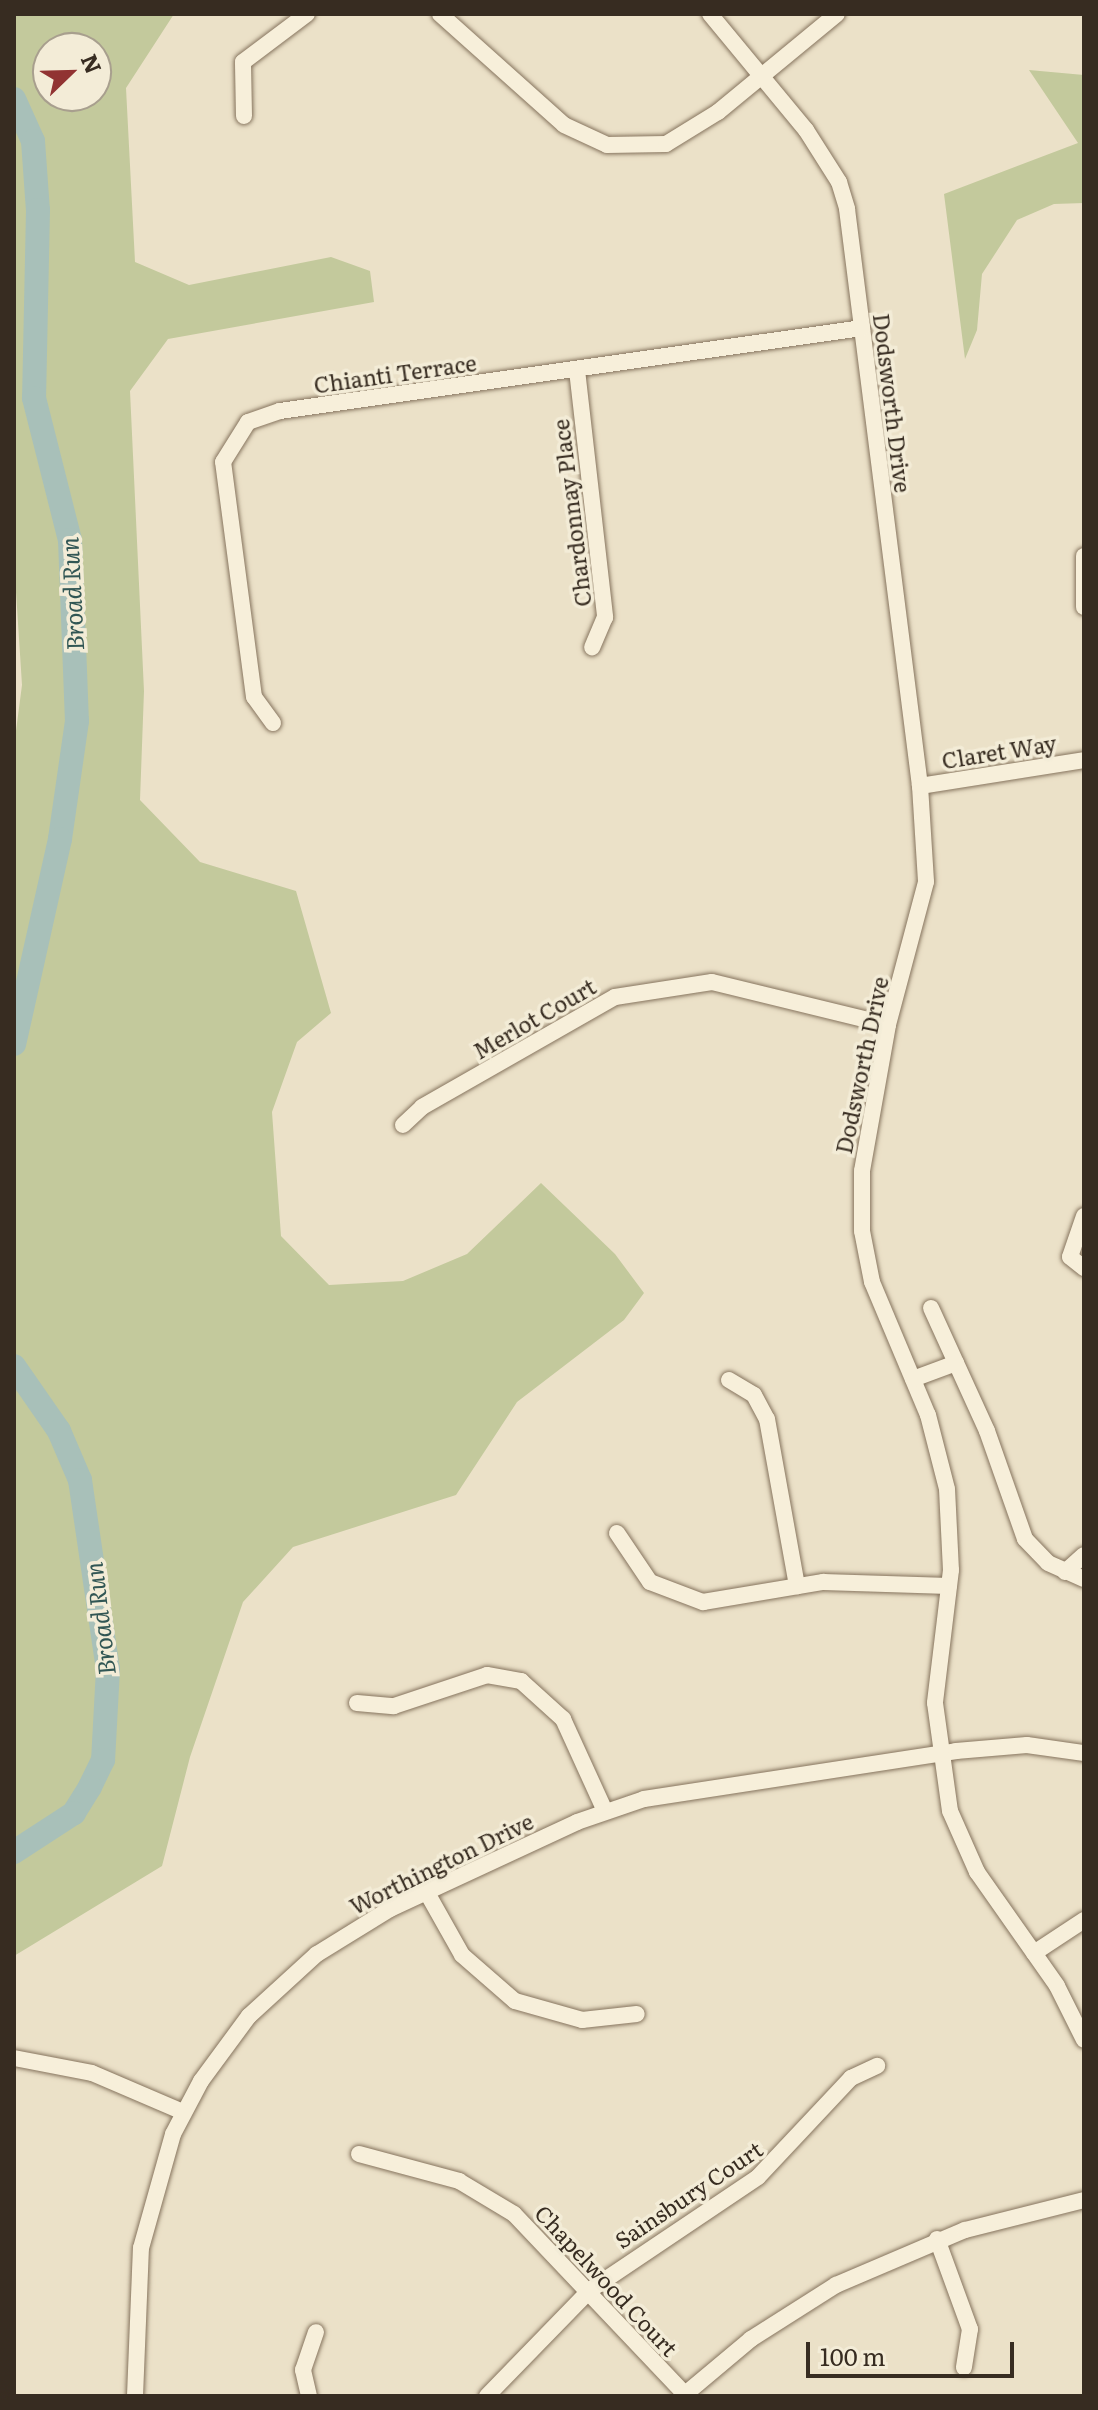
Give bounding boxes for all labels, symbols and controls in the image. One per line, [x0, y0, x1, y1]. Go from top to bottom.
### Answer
north arrow [32, 32, 112, 112]
text: N [74, 48, 112, 78]
street label: Dodsworth Drive [869, 312, 917, 494]
street label: Chianti Terrace [312, 349, 478, 397]
street label: Chardonnay Place [546, 418, 596, 608]
water label: Broad Run [54, 537, 88, 651]
street label: Claret Way [940, 729, 1058, 773]
street label: Merlot Court [468, 972, 600, 1064]
street label: Dodsworth Drive [829, 974, 893, 1156]
water label: Broad Run [78, 1561, 120, 1677]
street label: Worthington Drive [345, 1807, 537, 1919]
street label: Sainsbury Court [609, 2135, 767, 2253]
street label: Chapelwood Court [530, 2199, 684, 2361]
scale bar [810, 2326, 1018, 2376]
text: 100 m [820, 2338, 886, 2373]

